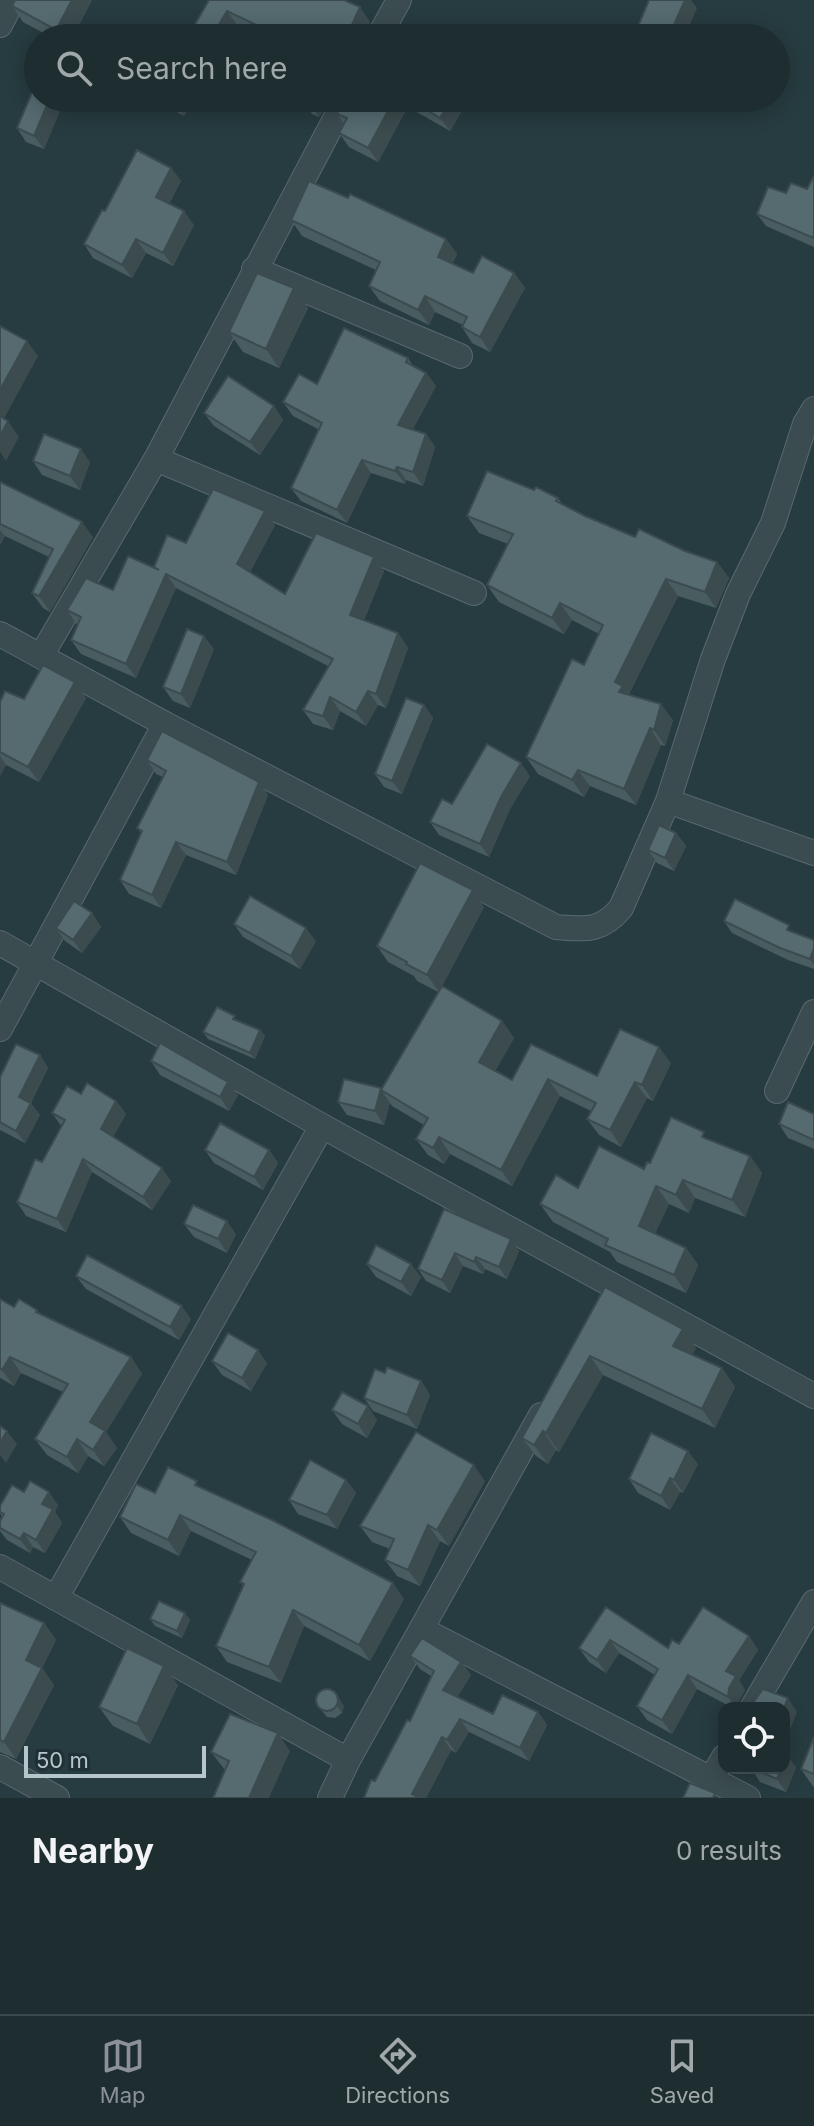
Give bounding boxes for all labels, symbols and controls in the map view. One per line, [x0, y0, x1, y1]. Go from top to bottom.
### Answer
search box [24, 24, 790, 112]
icon: search [52, 46, 96, 90]
text: Search here [116, 50, 288, 86]
map controls [718, 1702, 790, 1774]
button: locate [718, 1702, 790, 1774]
scale bar [24, 1742, 206, 1778]
text: 50 m [36, 1747, 89, 1773]
text: Nearby [32, 1830, 154, 1871]
text: 0 results [676, 1835, 782, 1866]
tab: Map [100, 2034, 146, 2108]
tab: Directions [345, 2034, 450, 2108]
tab: Saved [650, 2034, 714, 2108]

